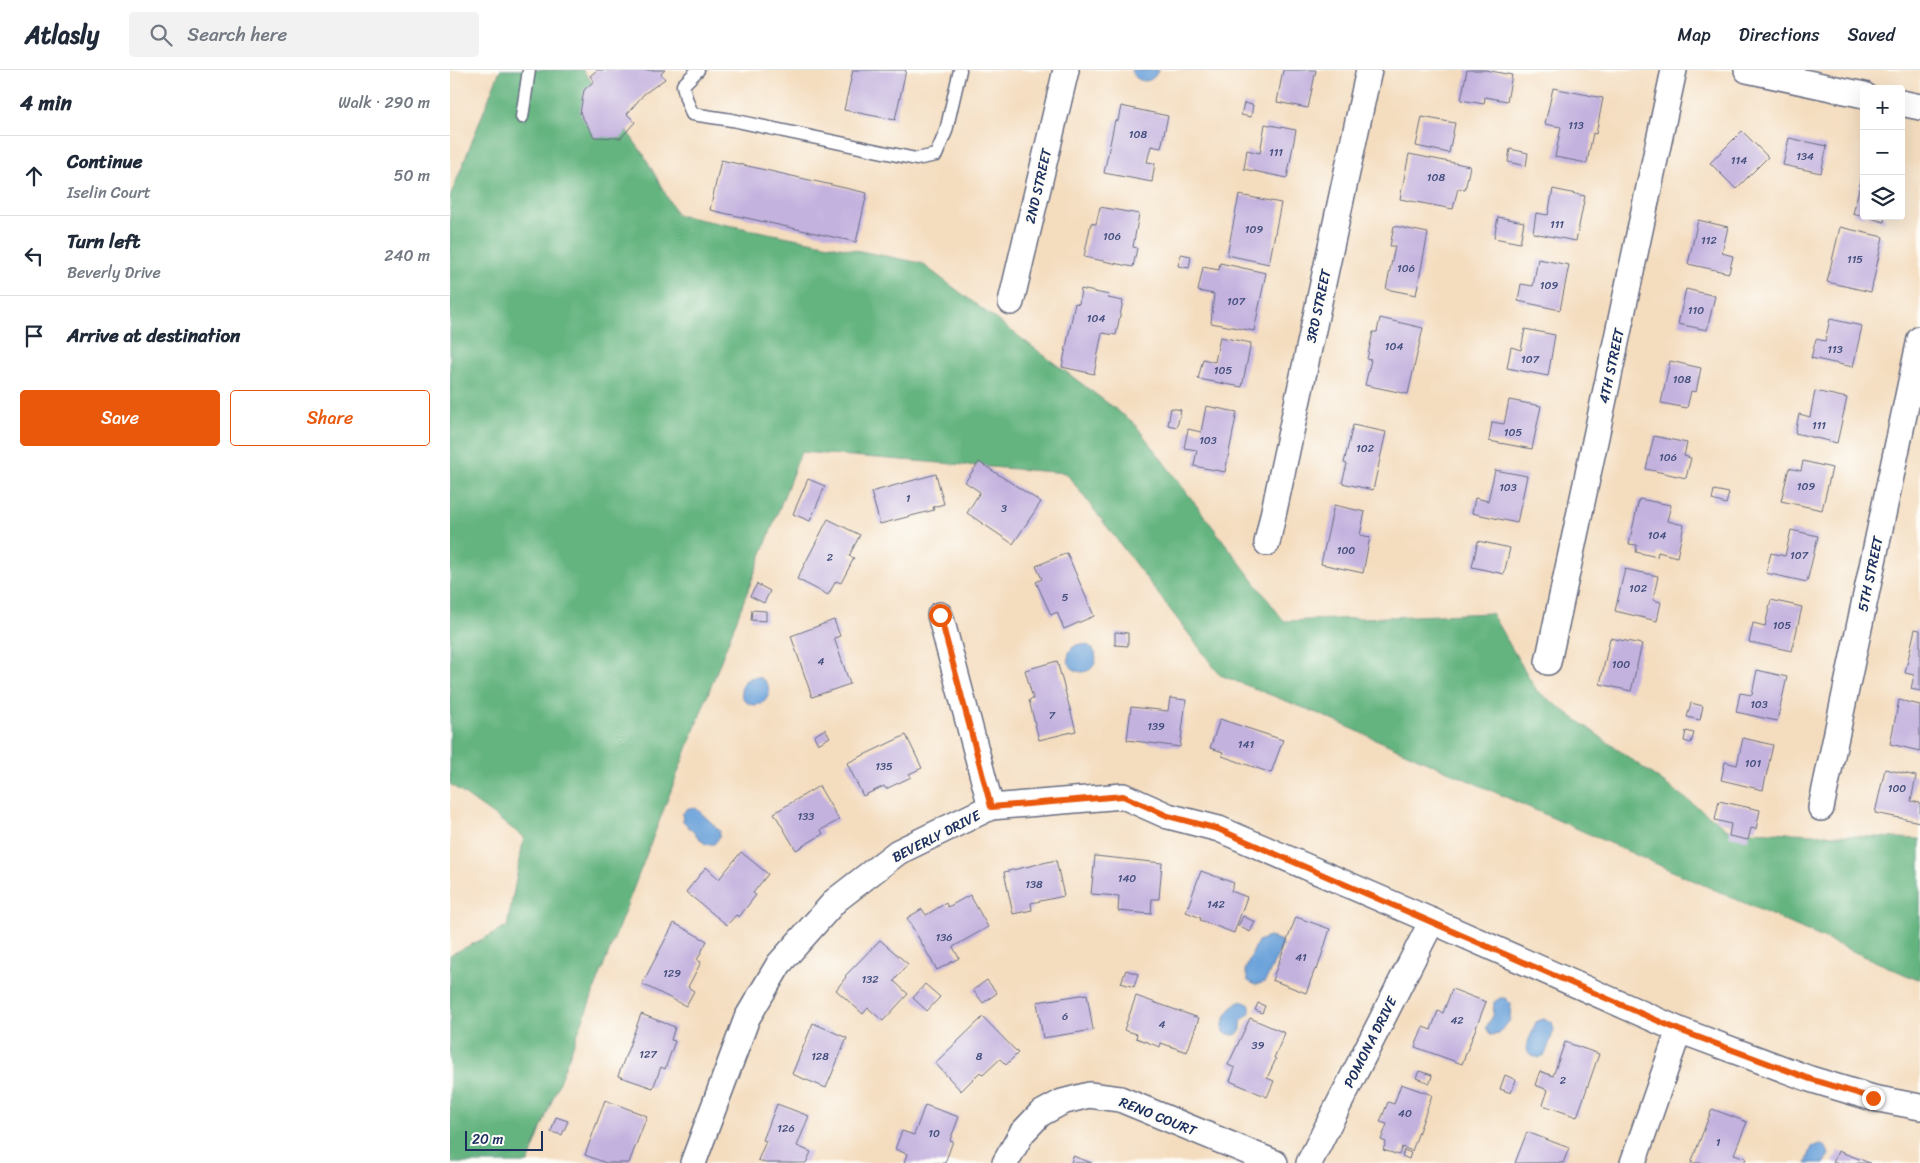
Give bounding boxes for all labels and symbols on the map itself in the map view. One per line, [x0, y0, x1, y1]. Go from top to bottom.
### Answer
house number: 113 [1568, 116, 1584, 135]
house number: 108 [1129, 125, 1148, 144]
house number: 111 [1269, 143, 1283, 162]
street label: 2ND STREET [1018, 145, 1059, 226]
house number: 134 [1796, 147, 1814, 166]
house number: 114 [1731, 151, 1747, 170]
house number: 108 [1427, 168, 1446, 187]
house number: 111 [1550, 215, 1564, 234]
house number: 109 [1245, 220, 1263, 239]
house number: 106 [1103, 227, 1121, 246]
house number: 112 [1701, 231, 1718, 250]
house number: 115 [1847, 250, 1863, 269]
house number: 106 [1397, 259, 1415, 278]
street label: 3RD STREET [1299, 266, 1339, 345]
house number: 109 [1540, 276, 1558, 295]
house number: 107 [1227, 292, 1246, 311]
house number: 110 [1688, 301, 1704, 320]
house number: 104 [1087, 309, 1105, 328]
street label: 4TH STREET [1591, 325, 1632, 406]
house number: 104 [1385, 337, 1403, 356]
house number: 113 [1827, 340, 1843, 359]
house number: 107 [1521, 350, 1540, 369]
house number: 105 [1214, 361, 1232, 380]
house number: 108 [1673, 370, 1692, 389]
house number: 111 [1812, 416, 1826, 435]
house number: 105 [1504, 423, 1522, 442]
house number: 103 [1199, 431, 1217, 450]
house number: 102 [1356, 439, 1375, 458]
house number: 106 [1659, 448, 1677, 467]
house number: 109 [1797, 477, 1815, 496]
house number: 103 [1499, 478, 1517, 497]
house number: 1 [906, 489, 911, 508]
house number: 3 [1001, 499, 1007, 518]
house number: 104 [1648, 526, 1666, 545]
street label: 5TH STREET [1850, 533, 1891, 614]
house number: 100 [1337, 541, 1355, 560]
house number: 107 [1790, 546, 1809, 565]
house number: 2 [827, 548, 834, 567]
house number: 102 [1629, 579, 1648, 598]
house number: 5 [1062, 588, 1069, 607]
route start [929, 604, 952, 627]
house number: 105 [1773, 616, 1791, 635]
house number: 4 [818, 652, 825, 671]
house number: 100 [1612, 655, 1630, 674]
house number: 103 [1750, 695, 1768, 714]
house number: 7 [1049, 706, 1056, 725]
house number: 139 [1147, 717, 1165, 736]
house number: 141 [1238, 735, 1254, 754]
house number: 101 [1745, 754, 1761, 773]
house number: 135 [875, 757, 893, 776]
house number: 100 [1888, 779, 1906, 798]
street label: BEVERLY DRIVE [887, 803, 986, 870]
house number: 133 [798, 807, 814, 826]
house number: 140 [1118, 869, 1136, 888]
house number: 138 [1025, 875, 1043, 894]
house number: 142 [1207, 895, 1226, 914]
house number: 136 [935, 928, 953, 947]
house number: 41 [1295, 948, 1307, 967]
house number: 129 [663, 964, 681, 983]
house number: 132 [861, 970, 879, 989]
street label: POMONA DRIVE [1337, 991, 1405, 1092]
house number: 6 [1062, 1007, 1068, 1026]
house number: 42 [1450, 1011, 1464, 1030]
house number: 4 [1159, 1015, 1166, 1034]
house number: 39 [1252, 1036, 1265, 1055]
house number: 127 [639, 1045, 657, 1064]
house number: 128 [811, 1047, 829, 1066]
house number: 8 [976, 1047, 983, 1066]
house number: 2 [1560, 1071, 1567, 1090]
route end [1862, 1087, 1885, 1110]
street label: RENO COURT [1115, 1090, 1202, 1144]
house number: 40 [1398, 1104, 1412, 1123]
house number: 126 [777, 1119, 795, 1138]
house number: 10 [928, 1124, 940, 1143]
scale bar [465, 1128, 542, 1151]
house number: 1 [1716, 1133, 1721, 1152]

